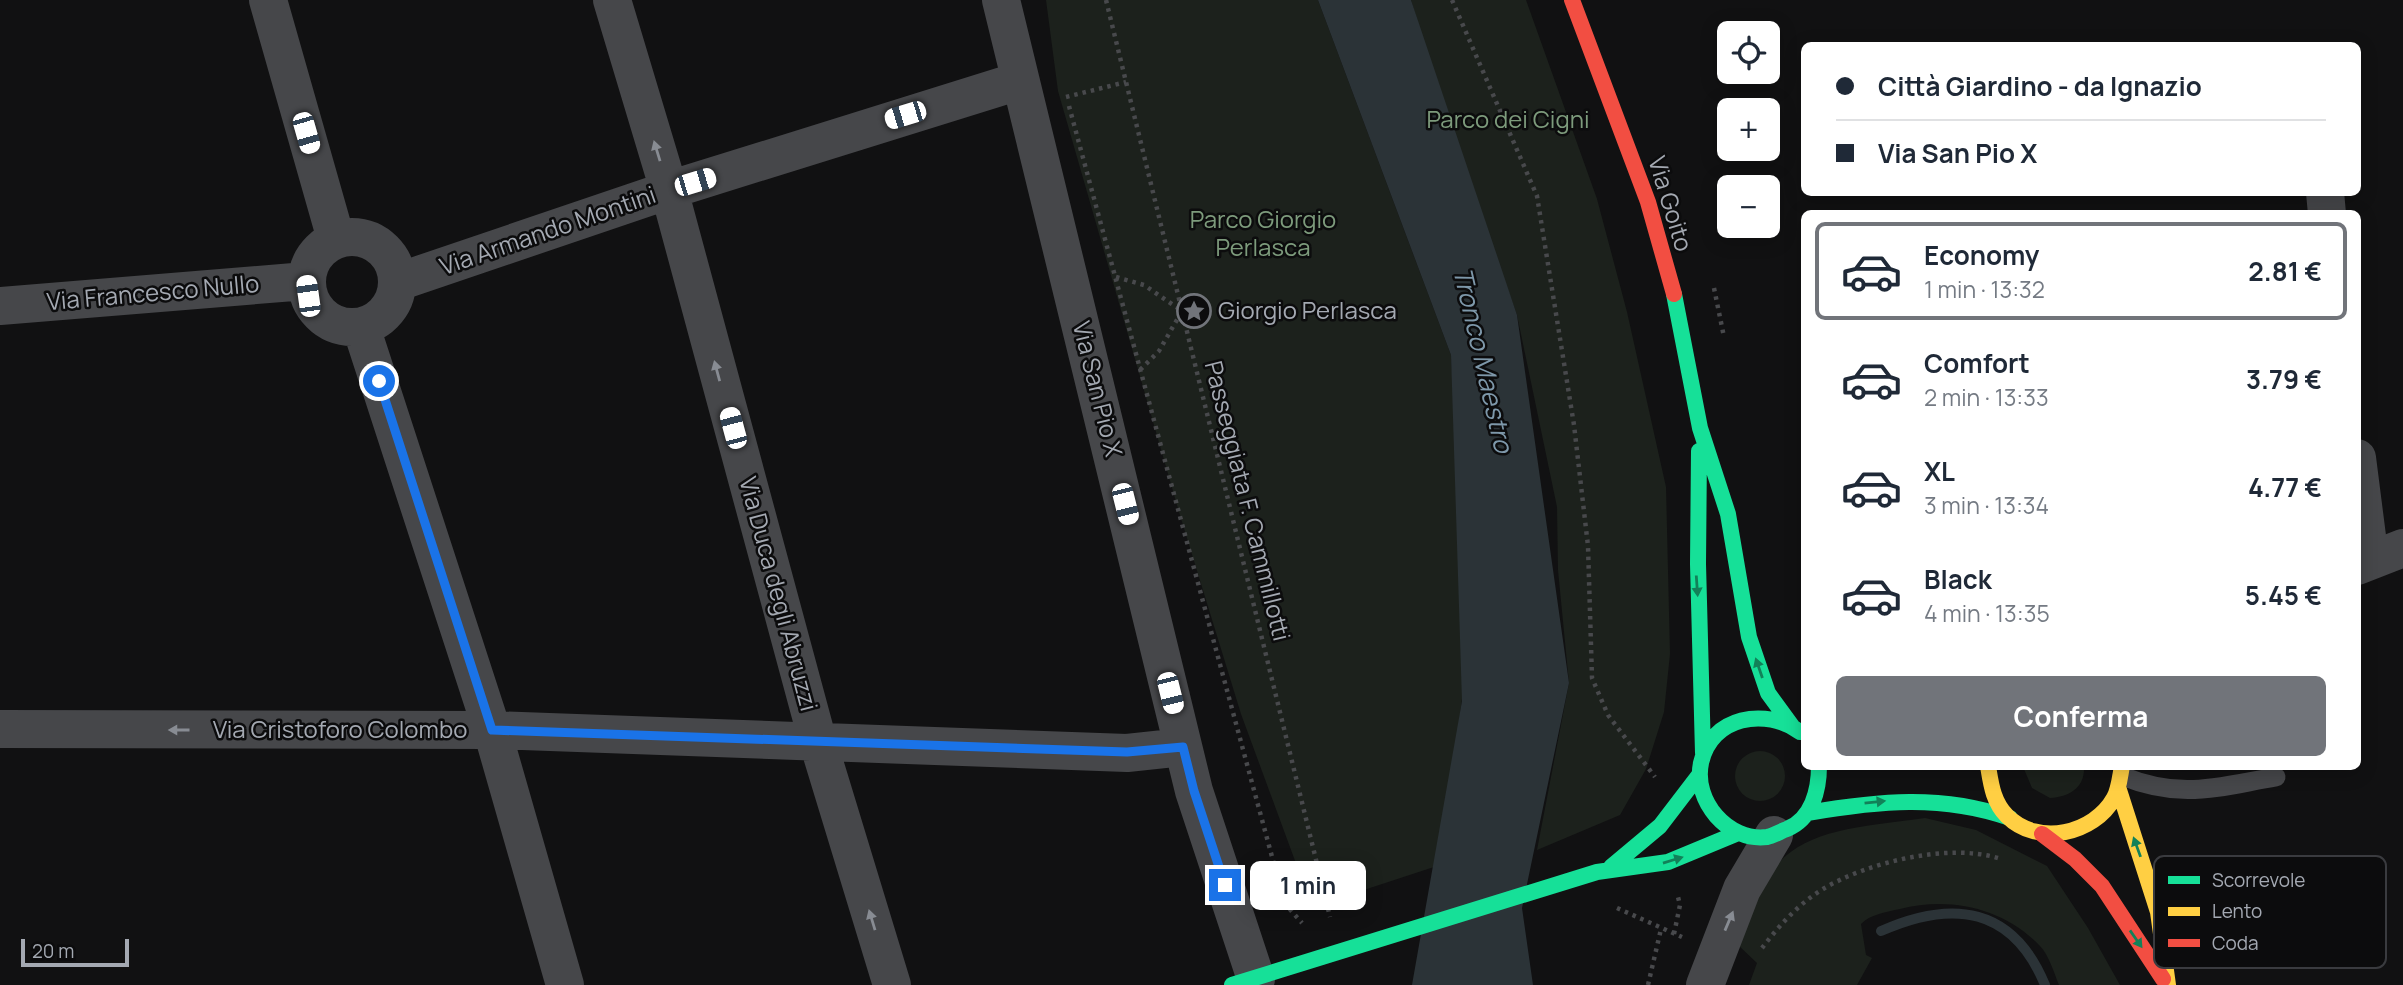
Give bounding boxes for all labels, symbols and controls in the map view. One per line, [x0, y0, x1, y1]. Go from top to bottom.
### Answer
map controls [1717, 21, 1780, 238]
button: locate [1717, 21, 1780, 84]
text: Città Giardino - da Ignazio [1878, 68, 2202, 104]
button: + [1717, 98, 1780, 161]
car [882, 99, 929, 131]
park label: Parco dei Cigni [1426, 102, 1590, 135]
car [291, 110, 322, 156]
text: Via San Pio X [1878, 135, 2037, 171]
one-way arrow [652, 140, 662, 161]
street label: Via Goito [1641, 152, 1702, 255]
car [672, 166, 719, 198]
button: − [1717, 175, 1780, 238]
street label: Via Armando Montini [435, 177, 660, 282]
park label: Parco Giorgio Perlasca [1190, 202, 1336, 263]
text: Economy [1924, 237, 2039, 273]
icon: car [1840, 240, 1903, 303]
text: 2.81 € [2248, 253, 2322, 289]
water label: Tronco Maestro [1445, 264, 1523, 457]
street label: Via Francesco Nullo [45, 266, 260, 317]
text: 1 min · 13:32 [1924, 273, 2045, 305]
car [295, 274, 322, 318]
place icon: Giorgio Perlasca [1175, 292, 1213, 330]
place label: Giorgio Perlasca [1218, 293, 1397, 326]
street label: Via San Pio X [1066, 317, 1131, 460]
text: Comfort [1924, 345, 2030, 381]
icon: car [1840, 348, 1903, 411]
street label: Passeggiata F. Cammillotti [1198, 357, 1299, 644]
one-way arrow [712, 360, 722, 381]
text: 3.79 € [2246, 361, 2322, 397]
route start [363, 365, 395, 397]
text: 2 min · 13:33 [1924, 381, 2049, 413]
car [718, 405, 749, 451]
text: XL [1924, 453, 1955, 489]
icon: car [1840, 456, 1903, 519]
text: 4.77 € [2248, 469, 2322, 505]
street label: Via Duca degli Abruzzi [732, 473, 827, 714]
car [1110, 481, 1141, 527]
text: 3 min · 13:34 [1924, 489, 2049, 521]
text: Black [1924, 561, 1992, 597]
icon: car [1840, 564, 1903, 627]
one-way arrow [1692, 575, 1703, 597]
text: 5.45 € [2245, 577, 2322, 613]
text: 4 min · 13:35 [1924, 597, 2050, 629]
one-way arrow [1753, 657, 1764, 678]
car [1155, 670, 1186, 716]
button: Conferma [1836, 676, 2326, 756]
street label: Via Cristoforo Colombo [213, 712, 467, 745]
one-way arrow [168, 724, 190, 736]
one-way arrow [1864, 796, 1886, 807]
one-way arrow [2131, 837, 2142, 858]
one-way arrow [1663, 854, 1684, 864]
legend [2154, 856, 2386, 968]
callout: 1 min [1250, 860, 1365, 910]
text: Scorrevole [2212, 867, 2305, 893]
route end [1209, 869, 1241, 901]
text: 1 min [1280, 869, 1336, 901]
text: Lento [2212, 898, 2262, 924]
one-way arrow [867, 909, 877, 930]
one-way arrow [1723, 910, 1734, 931]
one-way arrow [2129, 930, 2143, 948]
text: Coda [2212, 930, 2259, 956]
scale bar [21, 936, 130, 968]
text: 20 m [32, 938, 74, 964]

